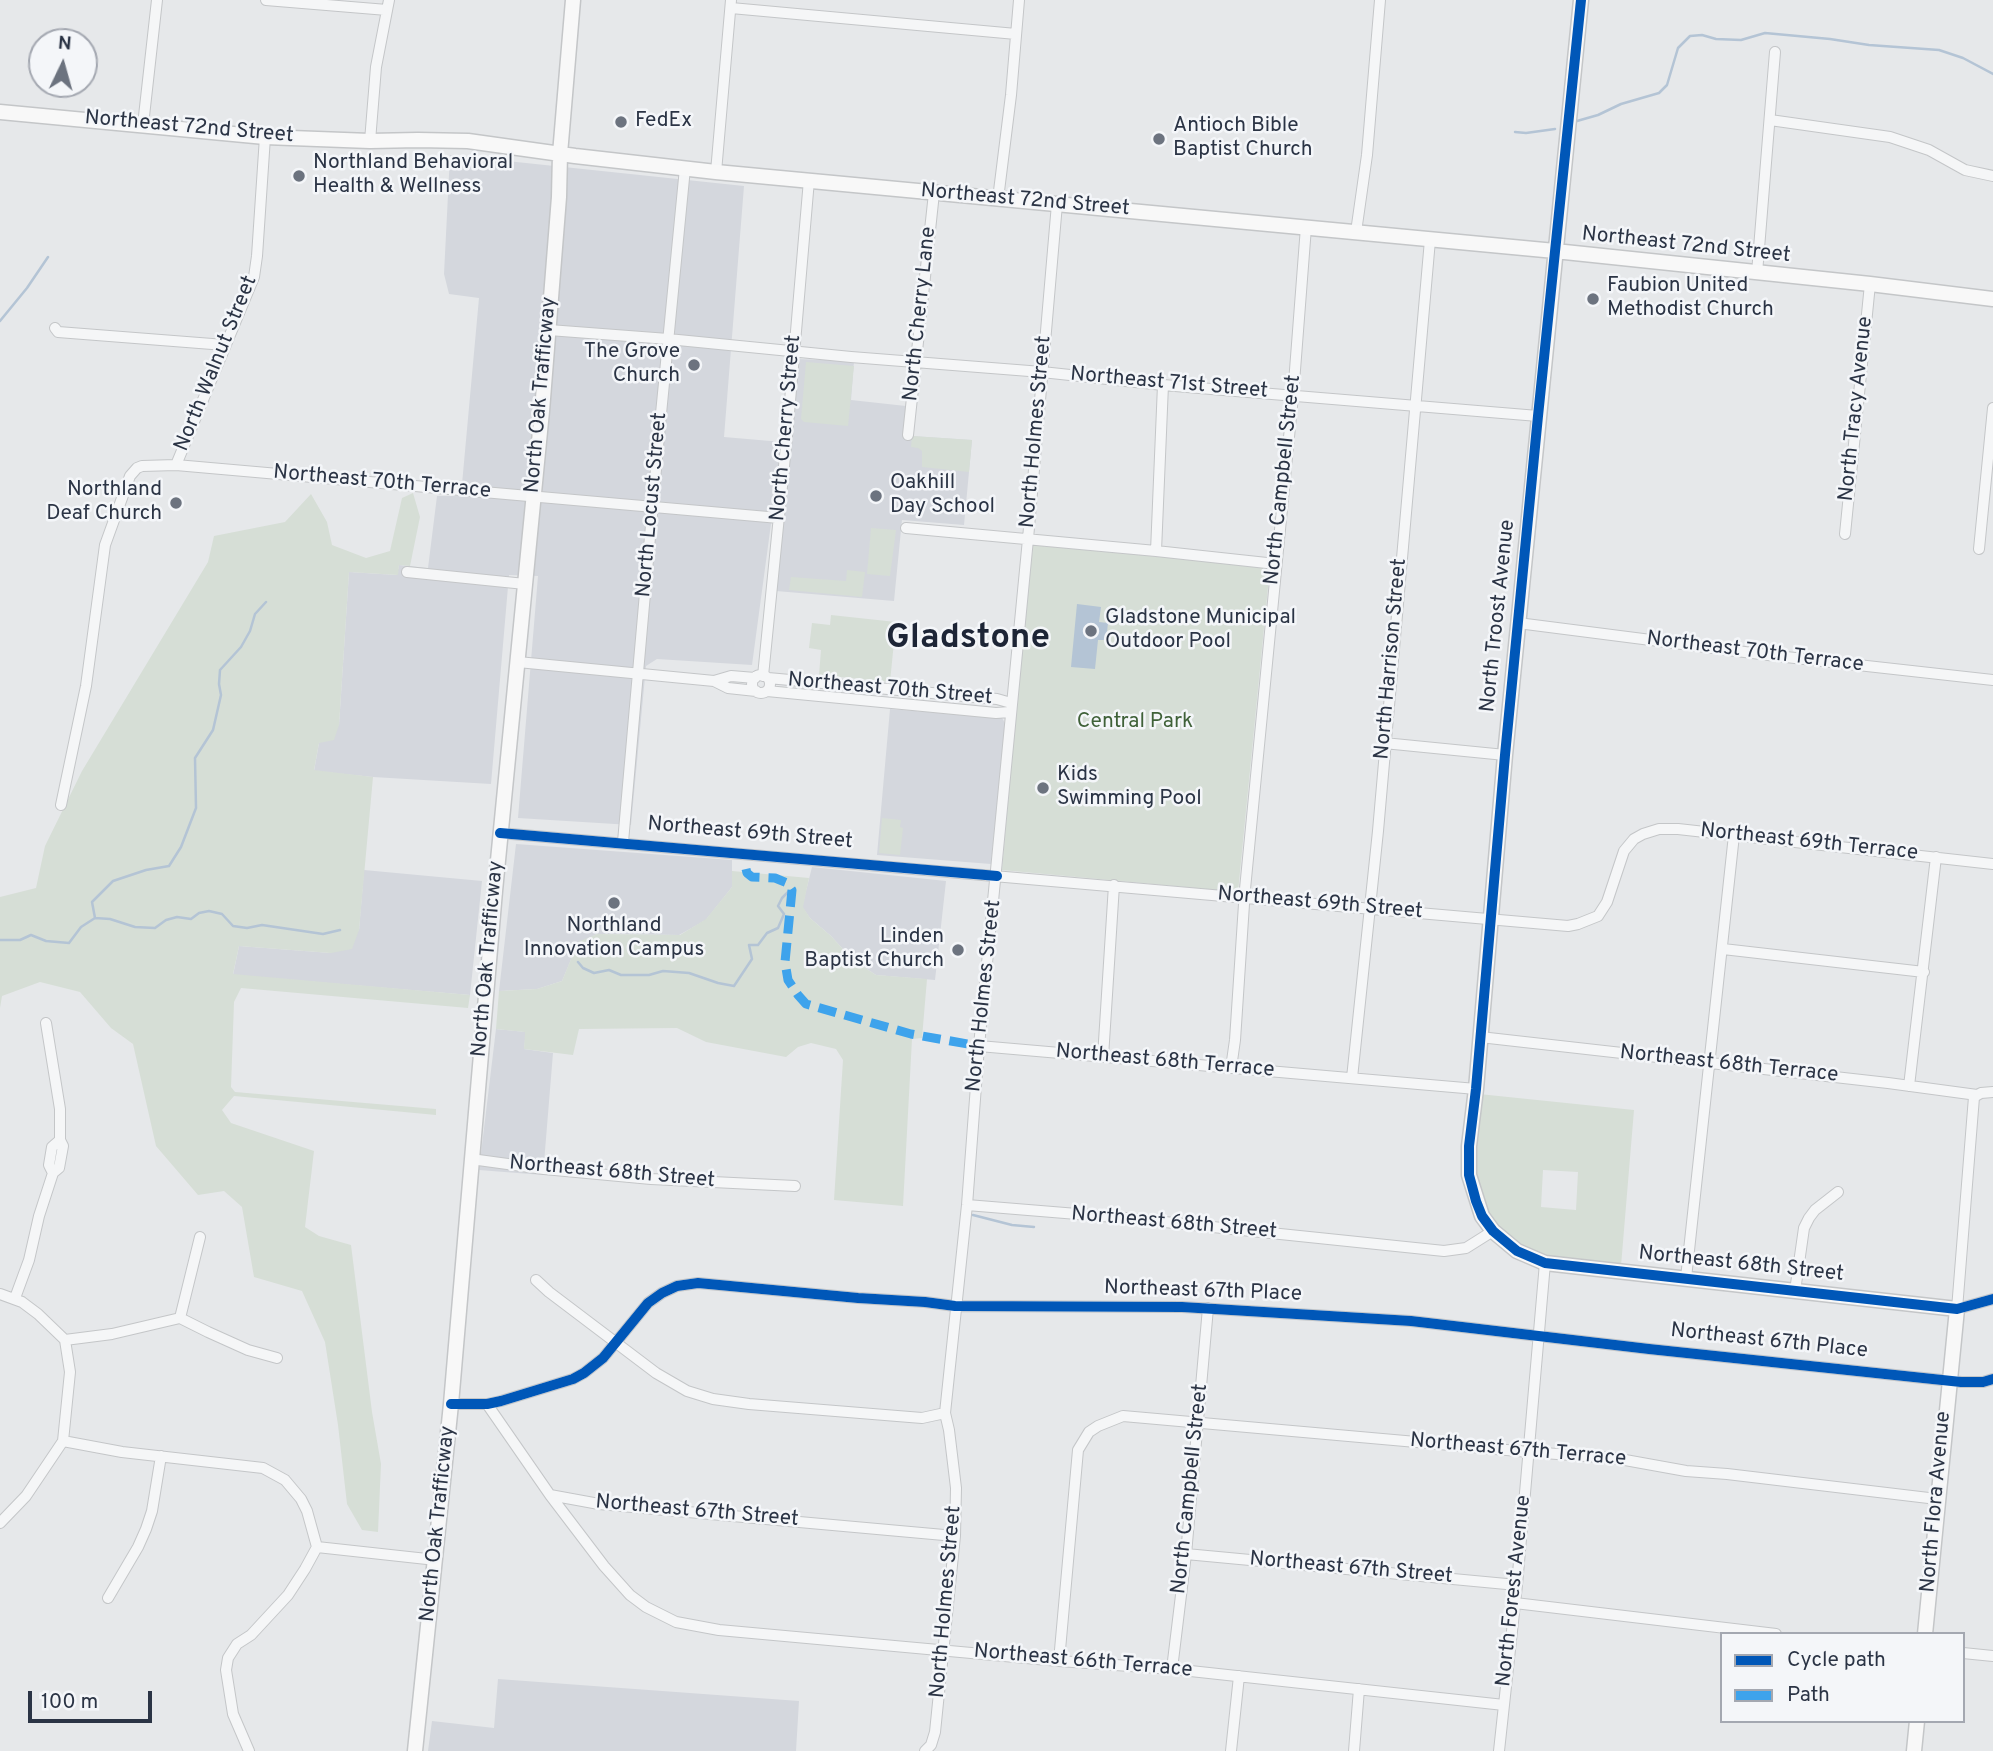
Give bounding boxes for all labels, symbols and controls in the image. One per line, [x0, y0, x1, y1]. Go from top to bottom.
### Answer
north arrow [28, 28, 98, 98]
text: N [57, 32, 73, 57]
street label: Northeast 72nd Street [84, 106, 294, 150]
place label: FedEx [635, 109, 692, 135]
marker: FedEx [613, 114, 629, 130]
place label: Antioch Bible Baptist Church [1173, 114, 1313, 164]
marker: Antioch Bible Baptist Church [1151, 131, 1167, 147]
place label: Northland Behavioral Health & Wellness [313, 151, 513, 201]
marker: Northland Behavioral Health & Wellness [291, 168, 307, 184]
street label: Northeast 72nd Street [920, 179, 1130, 223]
street label: Northeast 72nd Street [1580, 223, 1792, 269]
street label: North Cherry Lane [899, 225, 943, 403]
street label: North Walnut Street [170, 272, 264, 456]
place label: Faubion United Methodist Church [1607, 274, 1774, 324]
marker: Faubion United Methodist Church [1585, 291, 1601, 307]
street label: North Oak Trafficway [521, 296, 563, 494]
street label: North Tracy Avenue [1835, 315, 1879, 503]
street label: North Cherry Street [766, 334, 808, 522]
street label: North Holmes Street [1016, 335, 1058, 529]
place label: The Grove Church [584, 340, 680, 390]
marker: The Grove Church [686, 357, 702, 373]
street label: Northeast 71st Street [1069, 363, 1269, 405]
street label: North Campbell Street [1260, 374, 1308, 586]
street label: North Locust Street [632, 411, 674, 599]
street label: Northeast 70th Terrace [272, 461, 492, 505]
place label: Oakhill Day School [890, 471, 995, 521]
place label: Northland Deaf Church [46, 478, 162, 528]
marker: Oakhill Day School [868, 488, 884, 504]
marker: Northland Deaf Church [168, 495, 184, 511]
street label: North Troost Avenue [1476, 518, 1522, 714]
street label: North Harrison Street [1371, 557, 1413, 761]
place label: Gladstone Municipal Outdoor Pool [1105, 606, 1296, 656]
district label: Gladstone [886, 619, 1050, 661]
marker: Gladstone Municipal Outdoor Pool [1083, 623, 1099, 639]
street label: Northeast 70th Terrace [1645, 627, 1865, 679]
street label: Northeast 70th Street [787, 669, 993, 711]
park label: Central Park [1077, 710, 1193, 736]
place label: Kids Swimming Pool [1057, 763, 1202, 813]
marker: Kids Swimming Pool [1035, 780, 1051, 796]
street label: Northeast 69th Street [646, 812, 854, 856]
street label: Northeast 69th Terrace [1699, 819, 1919, 867]
street label: North Oak Trafficway [468, 860, 510, 1058]
street label: Northeast 69th Street [1216, 882, 1424, 926]
marker: Northland Innovation Campus [606, 895, 622, 911]
street label: North Holmes Street [962, 899, 1008, 1093]
place label: Northland Innovation Campus [524, 914, 704, 964]
place label: Linden Baptist Church [804, 925, 944, 975]
marker: Linden Baptist Church [950, 942, 966, 958]
street label: Northeast 68th Terrace [1054, 1040, 1276, 1084]
street label: Northeast 68th Terrace [1618, 1041, 1840, 1089]
street label: Northeast 68th Street [508, 1151, 716, 1195]
street label: Northeast 68th Street [1070, 1202, 1278, 1246]
street label: Northeast 68th Street [1637, 1242, 1845, 1288]
street label: Northeast 67th Place [1104, 1276, 1302, 1308]
street label: Northeast 67th Place [1669, 1319, 1869, 1365]
street label: North Campbell Street [1167, 1383, 1215, 1595]
street label: North Flora Avenue [1917, 1410, 1957, 1594]
street label: North Oak Trafficway [416, 1425, 462, 1623]
street label: Northeast 67th Terrace [1409, 1429, 1627, 1473]
street label: Northeast 67th Street [594, 1491, 800, 1533]
street label: North Forest Avenue [1492, 1494, 1538, 1688]
street label: North Holmes Street [926, 1505, 968, 1699]
street label: Northeast 67th Street [1248, 1548, 1454, 1590]
legend [1720, 1632, 1965, 1723]
street label: Northeast 66th Terrace [972, 1640, 1194, 1684]
text: Cycle path [1787, 1647, 1886, 1674]
scale bar [32, 1678, 156, 1722]
text: Path [1787, 1682, 1830, 1709]
text: 100 m [41, 1689, 98, 1716]

